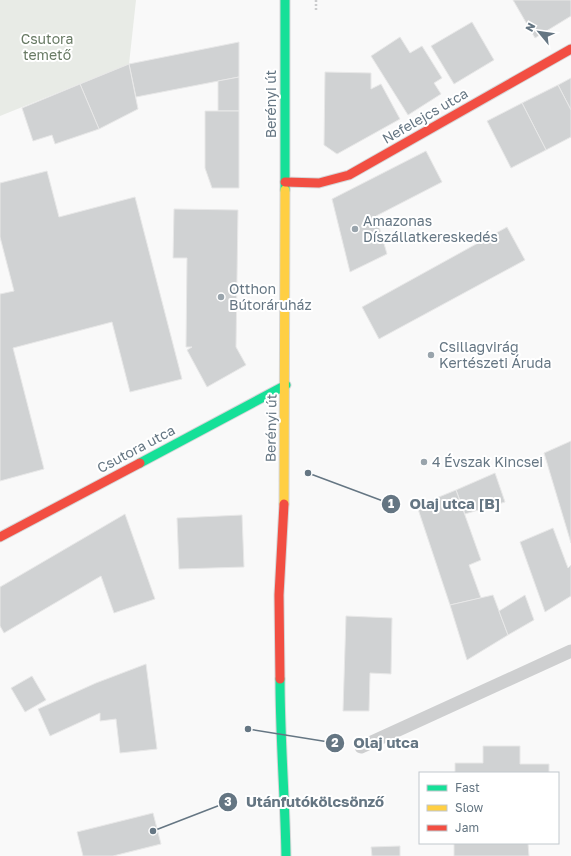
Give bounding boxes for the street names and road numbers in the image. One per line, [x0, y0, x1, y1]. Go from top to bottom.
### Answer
street label: Berényi út [262, 70, 279, 138]
street label: Nefelejcs utca [379, 84, 471, 147]
street label: Berényi út [261, 394, 280, 462]
street label: Csutora utca [94, 421, 178, 476]

